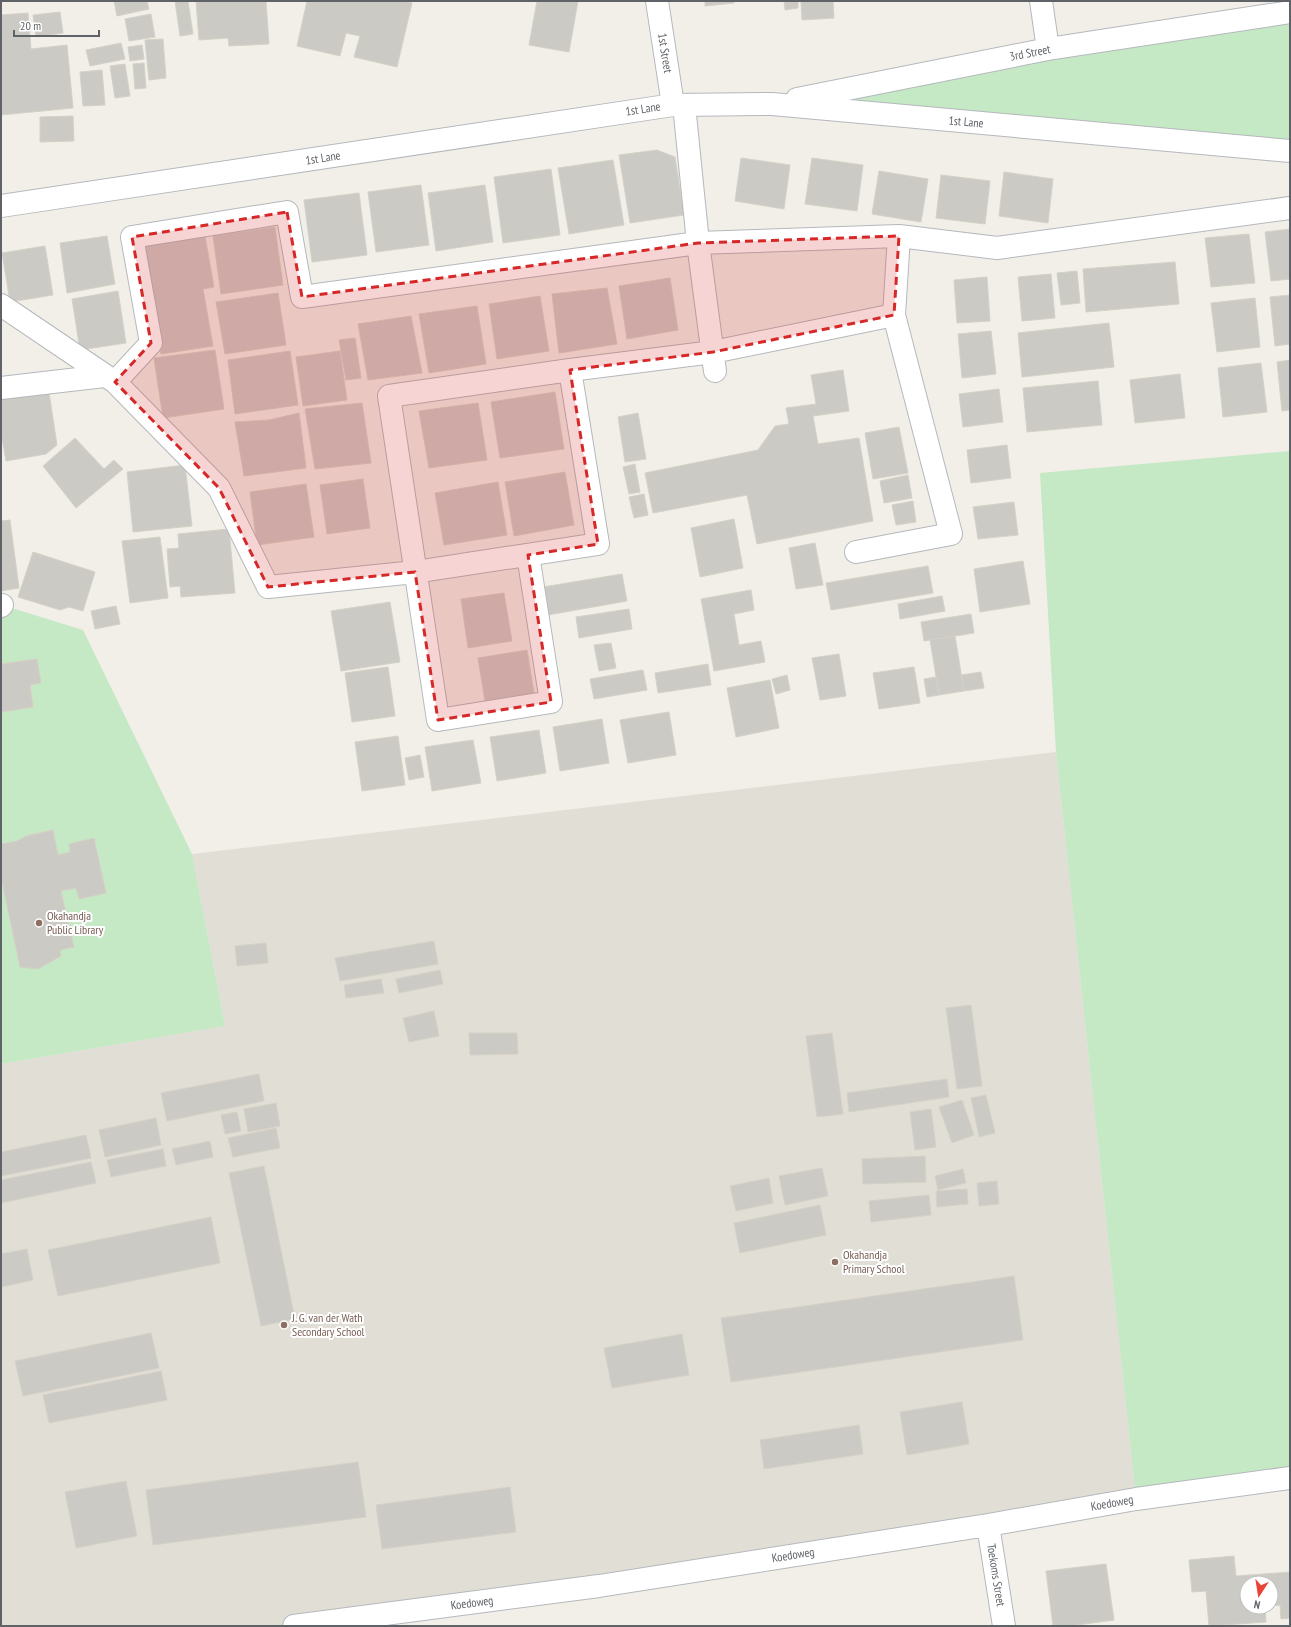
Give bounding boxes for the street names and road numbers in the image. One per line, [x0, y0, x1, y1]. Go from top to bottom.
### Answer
street label: 1st Street [655, 32, 676, 75]
street label: 3rd Street [1008, 41, 1052, 64]
street label: 1st Lane [624, 98, 661, 119]
street label: 1st Lane [948, 112, 984, 131]
street label: 1st Lane [304, 147, 341, 168]
street label: Koedoweg [1089, 1491, 1134, 1514]
street label: Toekoms Street [984, 1543, 1009, 1608]
street label: Koedoweg [771, 1544, 815, 1565]
street label: Koedoweg [450, 1592, 494, 1613]

